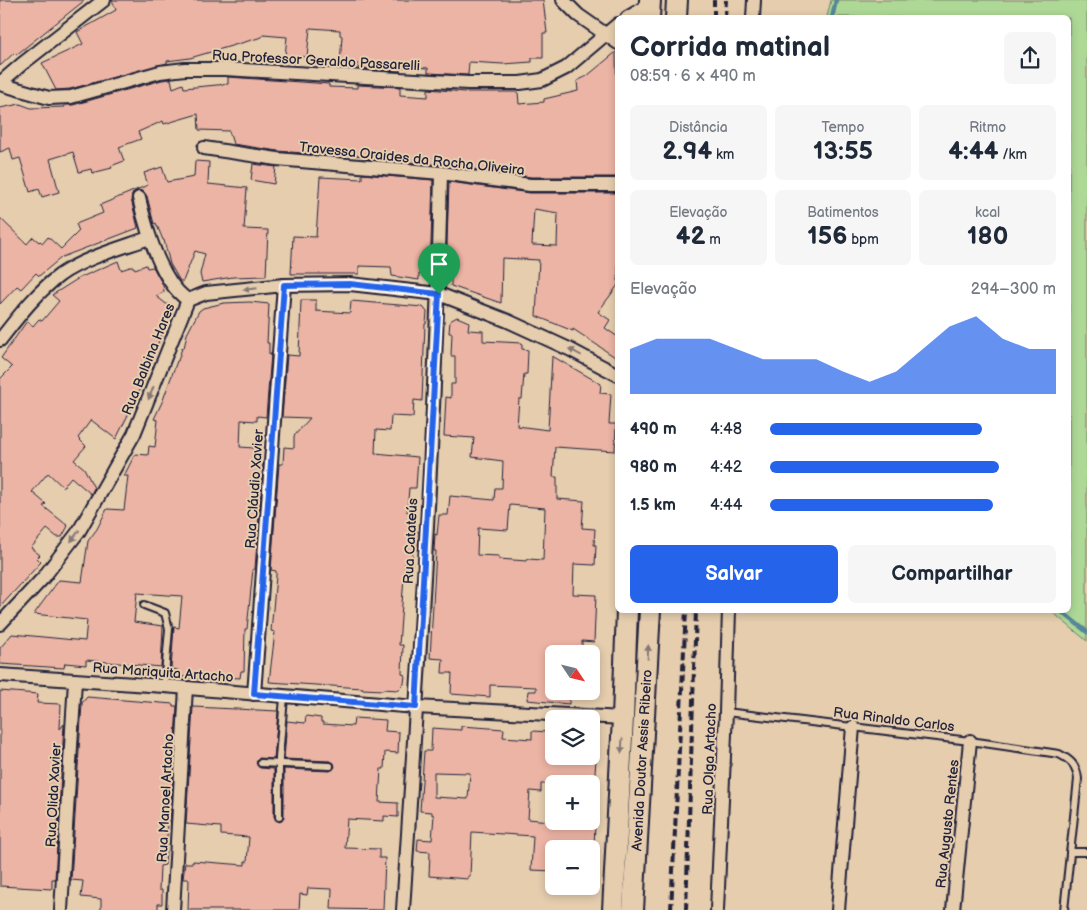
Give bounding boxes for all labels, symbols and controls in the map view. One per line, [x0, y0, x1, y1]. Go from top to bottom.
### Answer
text: Corrida matinal [630, 31, 830, 64]
button: share [1004, 32, 1056, 84]
street label: Rua Professor Geraldo Passarelli [211, 47, 421, 74]
text: 08:59 · 6 × 490 m [630, 67, 756, 86]
text: Distância [669, 119, 728, 136]
text: Tempo [822, 119, 864, 136]
text: Ritmo [969, 119, 1006, 136]
text: 2.94 [662, 136, 712, 167]
text: 13:55 [813, 136, 873, 167]
text: 4:44 [948, 136, 998, 167]
street label: Travessa Oraides da Rocha Oliveira [298, 138, 526, 179]
text: km [712, 146, 734, 163]
text: /km [998, 146, 1027, 163]
text: Elevação [669, 204, 728, 221]
text: Batimentos [807, 204, 879, 221]
text: kcal [975, 204, 1000, 221]
text: 42 [676, 221, 706, 252]
text: 156 [807, 221, 847, 252]
text: 180 [967, 221, 1008, 252]
text: m [706, 231, 721, 248]
text: bpm [847, 231, 879, 248]
pin [418, 243, 460, 294]
icon: arrive [425, 250, 453, 278]
text: Elevação [630, 280, 697, 299]
text: 294–300 m [971, 280, 1056, 299]
one-way arrow [241, 285, 257, 293]
street label: Rua Balbina Hares [118, 301, 179, 418]
one-way arrow [567, 348, 582, 356]
one-way arrow [147, 385, 154, 400]
text: 490 m [630, 420, 677, 439]
text: 4:48 [710, 420, 742, 439]
street label: Rua Cláudio Xavier [242, 428, 267, 549]
text: 980 m [630, 458, 677, 477]
text: 4:42 [710, 458, 742, 477]
text: 1.5 km [630, 496, 676, 515]
text: 4:44 [710, 496, 743, 515]
street label: Rua Catateús [400, 498, 421, 584]
one-way arrow [70, 529, 80, 543]
button: Salvar [630, 545, 838, 603]
button: Compartilhar [848, 545, 1056, 603]
one-way arrow [644, 643, 652, 659]
north arrow [545, 645, 600, 700]
map controls [545, 645, 600, 895]
street label: Rua Mariquita Artacho [92, 659, 234, 686]
street label: Avenida Doutor Assis Ribeiro [628, 669, 656, 851]
street label: Rua Olga Artacho [699, 703, 720, 815]
street label: Rua Rinaldo Carlos [832, 704, 956, 735]
button: layers [545, 710, 600, 765]
street label: Rua Manoel Artacho [154, 733, 177, 863]
one-way arrow [617, 738, 625, 754]
street label: Rua Olida Xavier [42, 741, 65, 848]
street label: Rua Augusto Rentes [932, 759, 963, 889]
button: + [545, 775, 600, 830]
button: − [545, 840, 600, 895]

